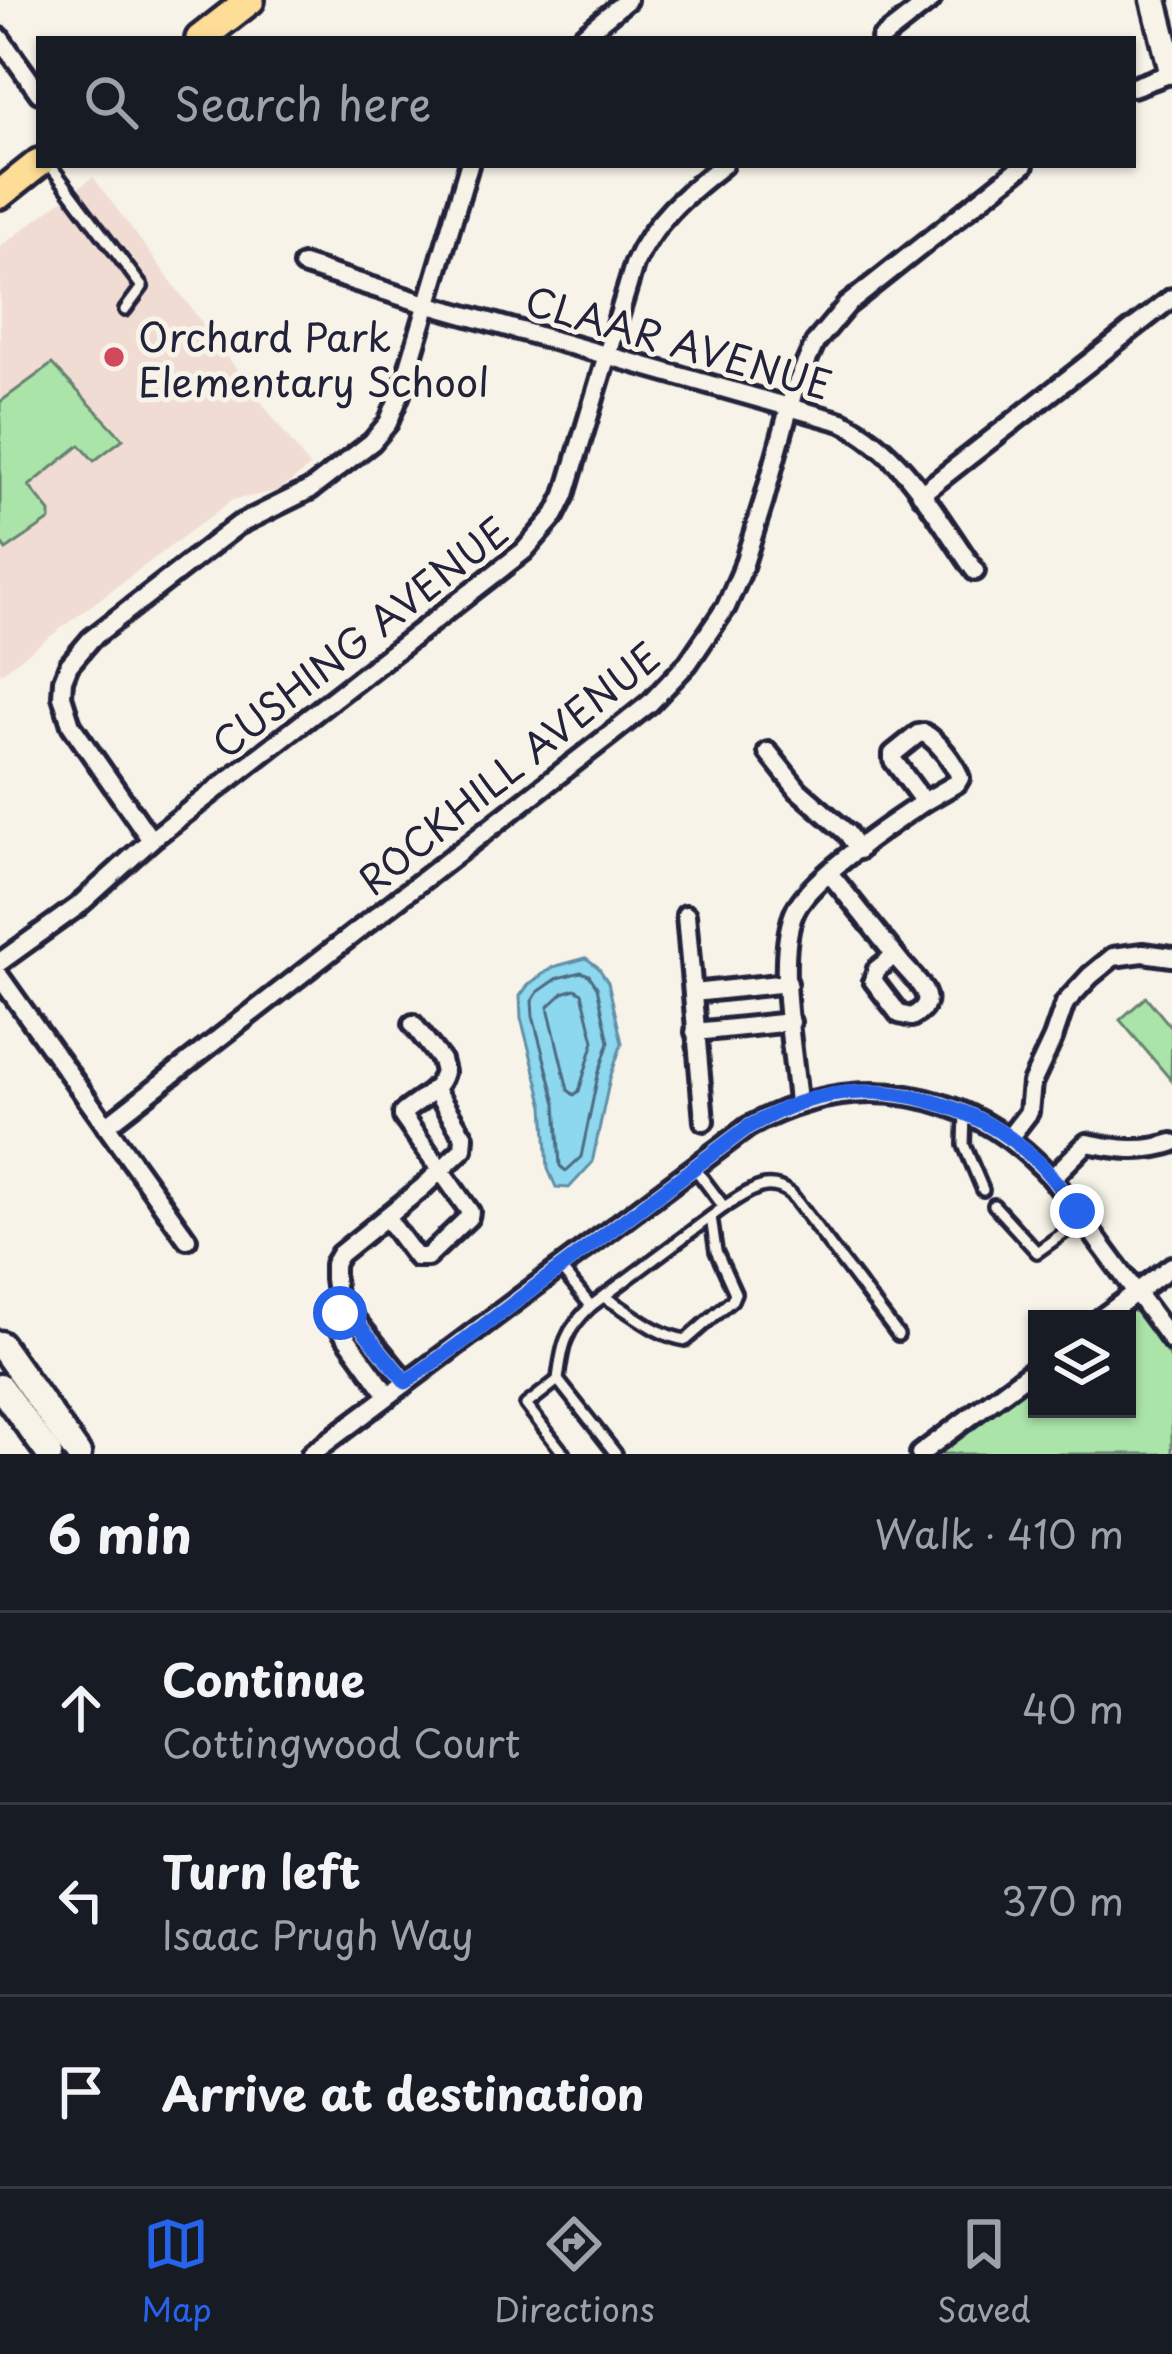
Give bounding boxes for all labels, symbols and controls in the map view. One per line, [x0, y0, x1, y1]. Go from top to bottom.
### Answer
search box [36, 36, 1136, 168]
text: Search here [174, 68, 431, 136]
icon: search [78, 69, 144, 135]
street label: CLAAR AVENUE [519, 269, 839, 413]
place label: Orchard Park Elementary School [138, 306, 489, 410]
marker: Orchard Park Elementary School [101, 344, 127, 370]
street label: CUSHING AVENUE [198, 501, 520, 771]
street label: ROCKHILL AVENUE [344, 626, 672, 908]
route end [1050, 1184, 1104, 1238]
route start [313, 1286, 367, 1340]
map controls [1028, 1310, 1136, 1418]
button: layers [1028, 1310, 1136, 1418]
text: 6 min [48, 1494, 192, 1571]
text: Walk · 410 m [875, 1503, 1124, 1562]
text: Continue [162, 1644, 365, 1712]
icon: ahead [48, 1675, 114, 1741]
text: 40 m [1022, 1678, 1124, 1737]
text: Cottingwood Court [162, 1712, 521, 1771]
text: Turn left [162, 1836, 361, 1904]
icon: left [48, 1867, 114, 1933]
text: 370 m [1001, 1870, 1124, 1929]
text: Isaac Prugh Way [162, 1904, 474, 1963]
text: Arrive at destination [162, 2058, 645, 2126]
icon: arrive [48, 2059, 114, 2125]
tab: Map [141, 2211, 212, 2333]
tab: Directions [494, 2211, 655, 2333]
tab: Saved [937, 2211, 1031, 2333]

